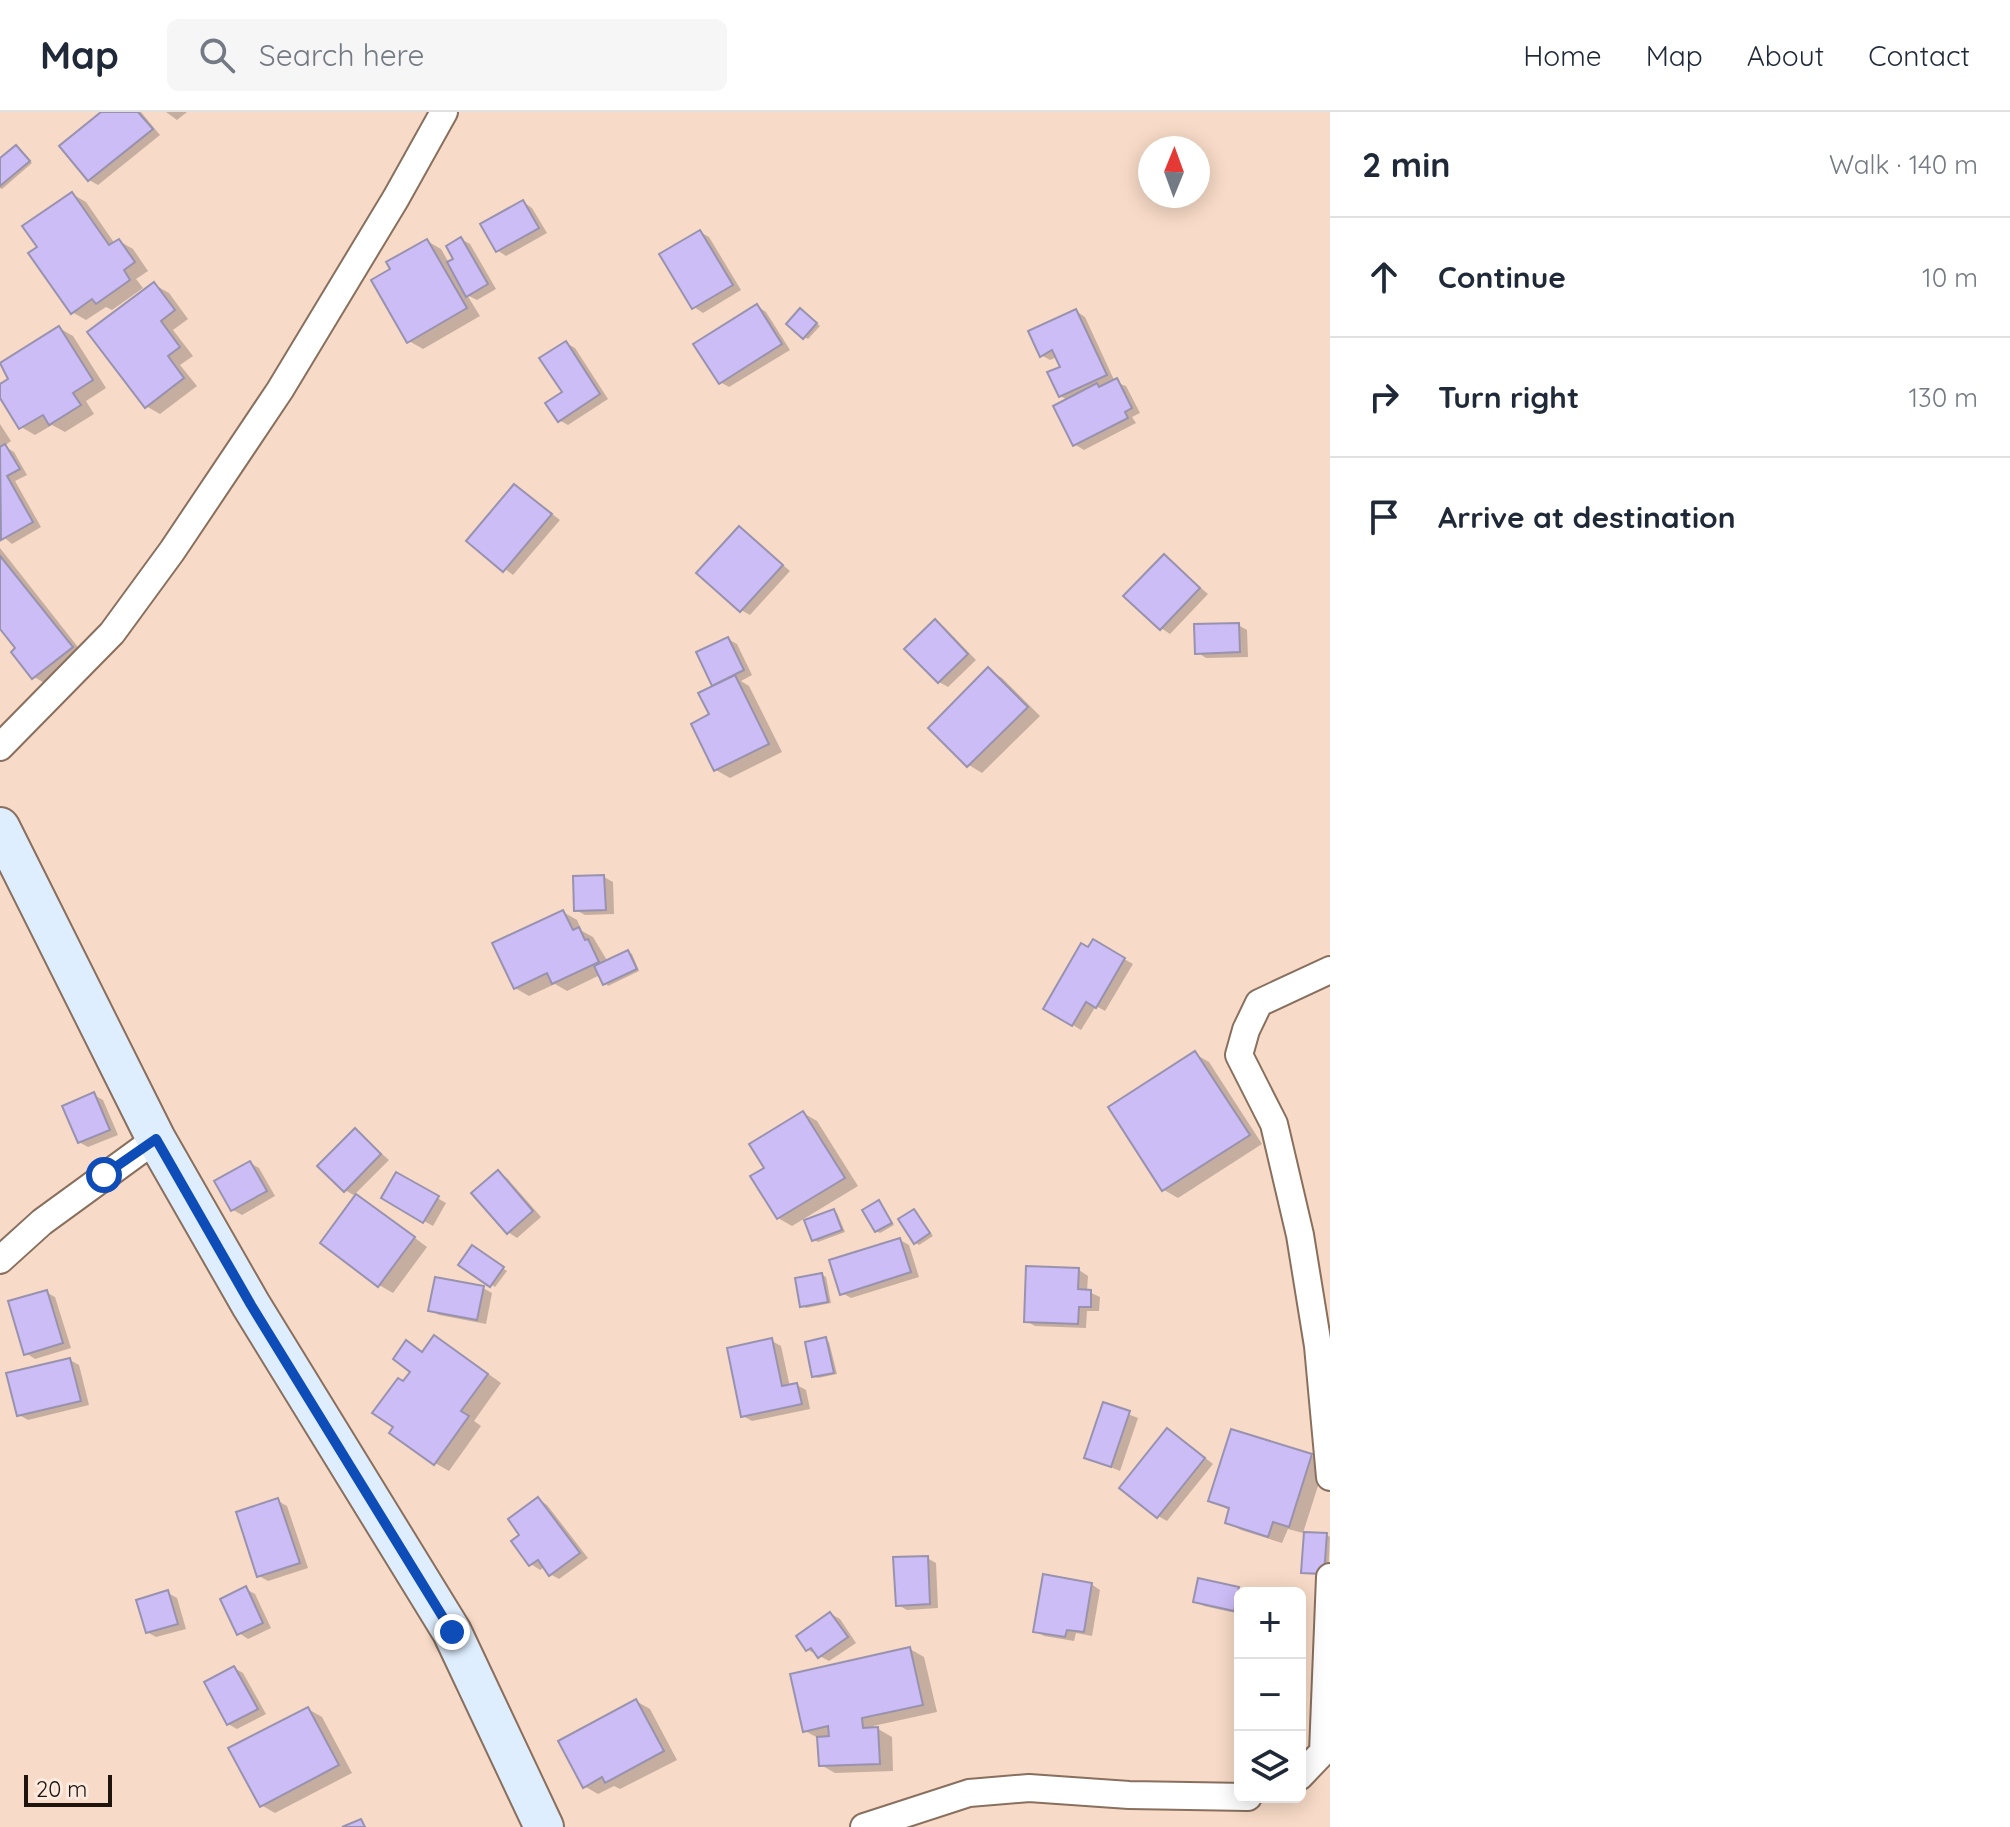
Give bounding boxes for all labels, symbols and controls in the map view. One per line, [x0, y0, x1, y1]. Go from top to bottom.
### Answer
search box [167, 19, 727, 91]
text: Map [40, 31, 119, 79]
icon: search [195, 33, 239, 77]
text: Search here [259, 36, 424, 74]
text: Home [1523, 38, 1602, 73]
text: Map [1646, 38, 1703, 73]
text: About [1747, 38, 1824, 73]
text: Contact [1868, 38, 1970, 73]
north arrow [1138, 136, 1210, 208]
text: 2 min [1362, 143, 1451, 186]
text: Walk · 140 m [1829, 148, 1978, 181]
icon: ahead [1362, 255, 1406, 299]
text: Continue [1438, 258, 1566, 296]
text: 10 m [1922, 261, 1978, 294]
icon: right [1362, 375, 1406, 419]
text: Turn right [1438, 378, 1579, 416]
text: 130 m [1908, 381, 1978, 414]
icon: arrive [1362, 495, 1406, 539]
text: Arrive at destination [1438, 498, 1736, 536]
route start [86, 1157, 122, 1193]
map controls [1234, 1587, 1306, 1803]
button: + [1234, 1587, 1306, 1659]
route end [434, 1614, 470, 1650]
button: − [1234, 1659, 1306, 1731]
button: layers [1234, 1731, 1306, 1803]
scale bar [24, 1771, 112, 1807]
text: 20 m [36, 1775, 87, 1803]

